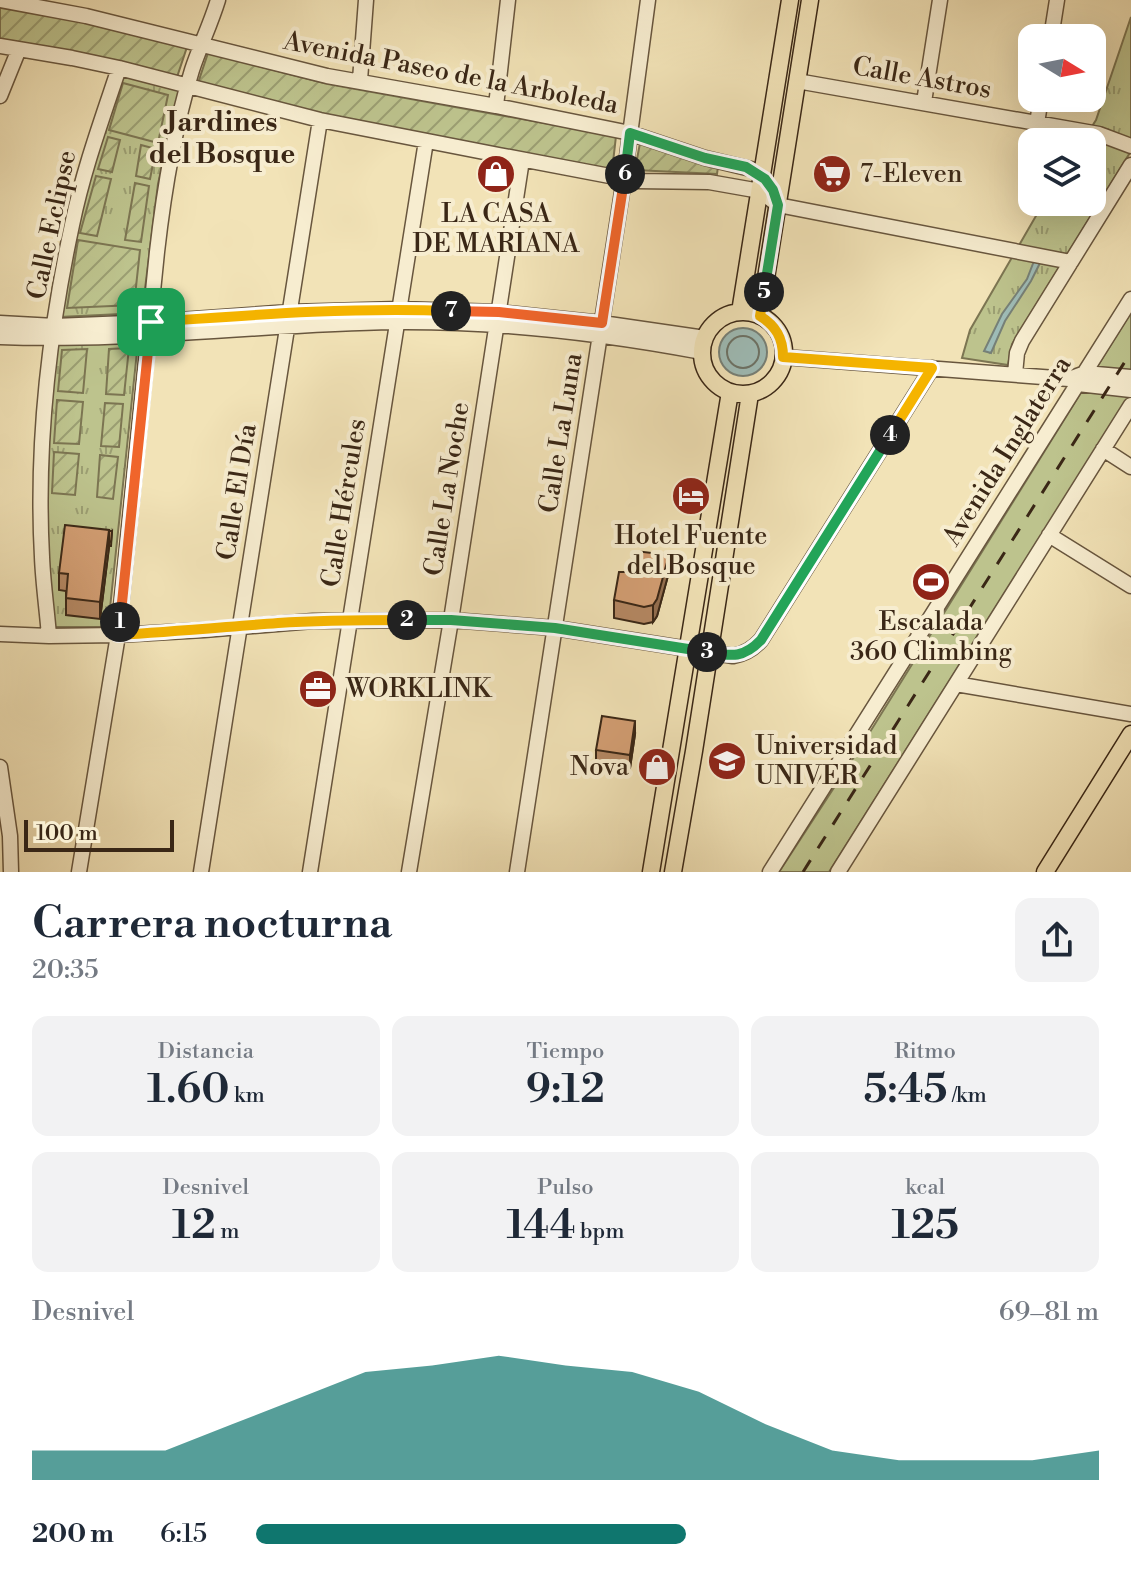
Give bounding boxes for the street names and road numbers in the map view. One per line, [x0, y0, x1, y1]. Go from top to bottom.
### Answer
street label: Avenida Paseo de la Arboleda [280, 25, 622, 121]
street label: Calle Astros [850, 50, 994, 106]
street label: Calle Eclipse [21, 148, 83, 302]
street label: Calle La Luna [533, 350, 590, 515]
street label: Avenida Inglaterra [935, 350, 1079, 553]
street label: Calle La Noche [417, 400, 477, 578]
street label: Calle Hércules [315, 417, 373, 589]
street label: Calle El Día [210, 421, 264, 563]

